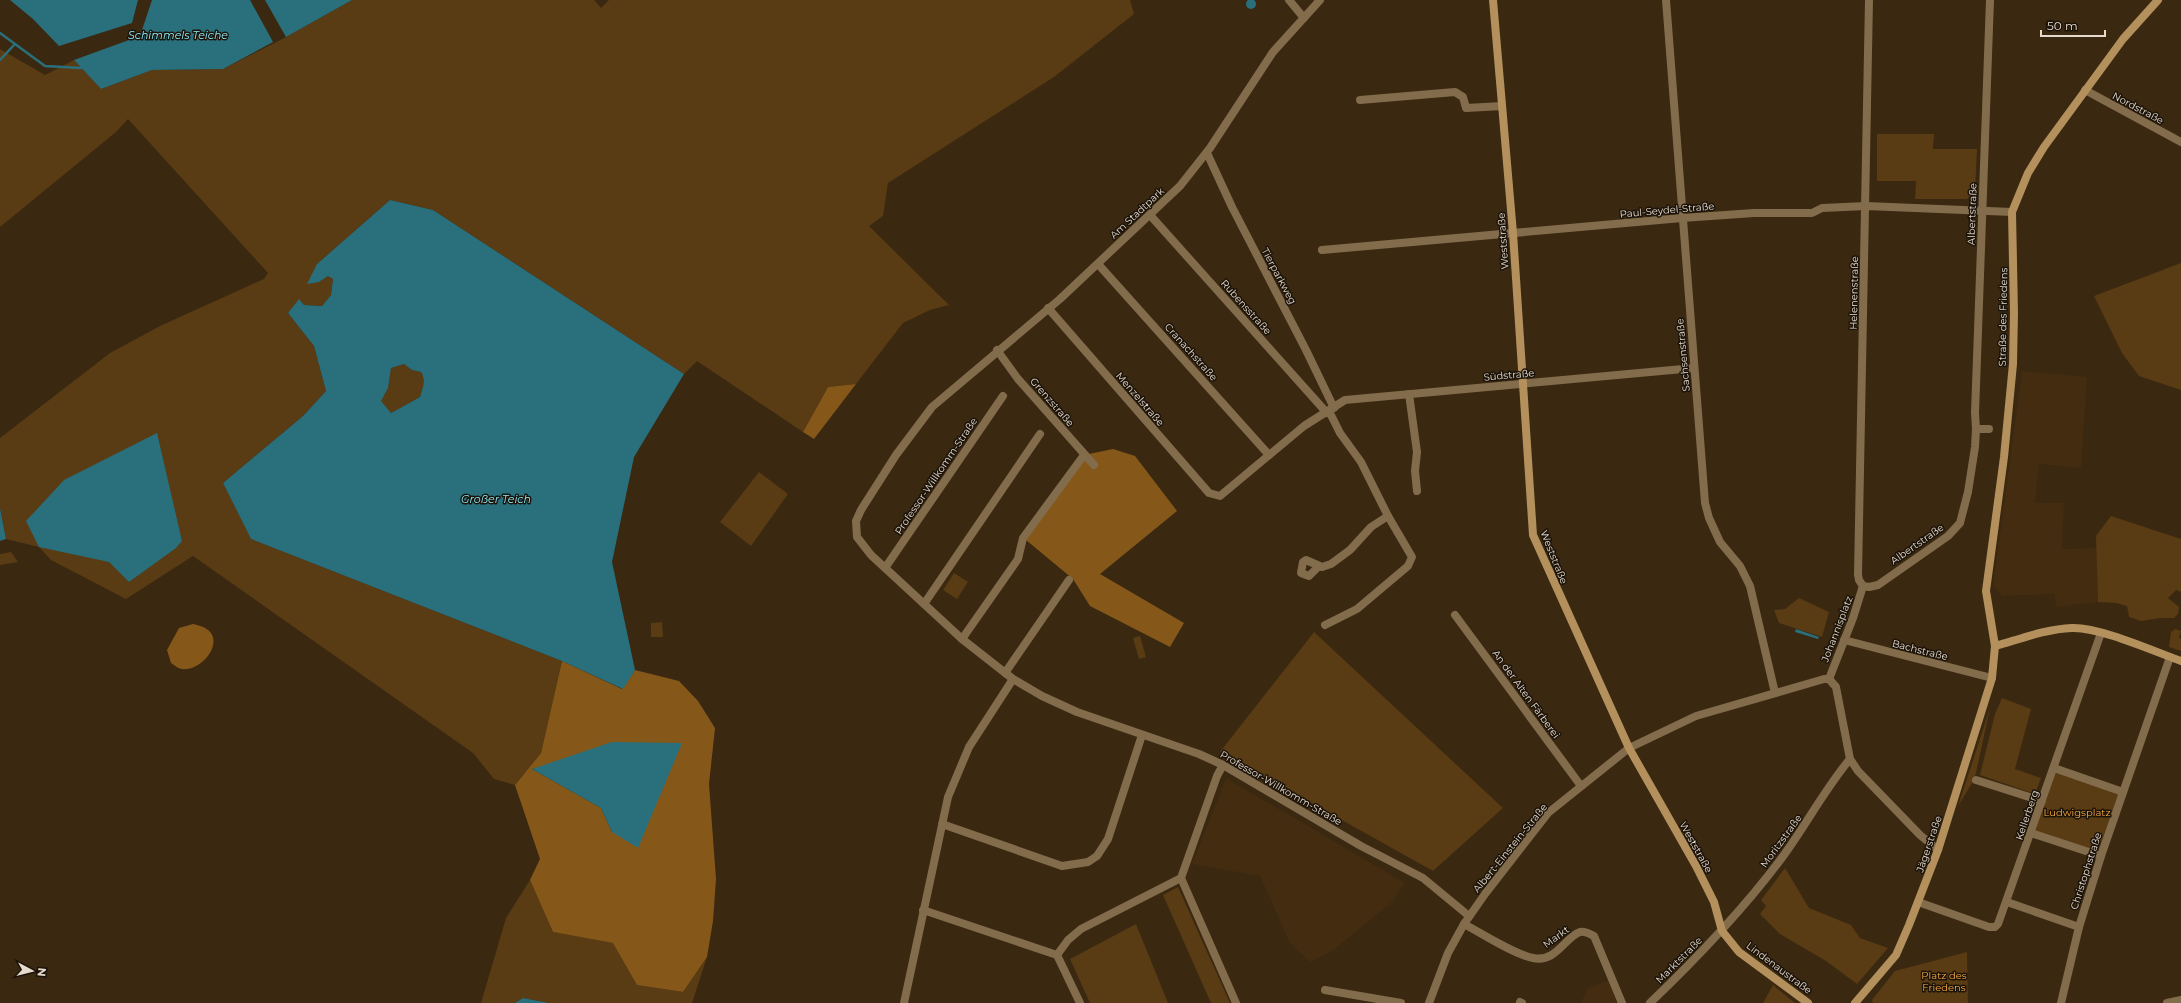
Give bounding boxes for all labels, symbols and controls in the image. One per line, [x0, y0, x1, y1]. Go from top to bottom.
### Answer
scale bar [2041, 12, 2105, 38]
text: 50 m [2047, 18, 2078, 33]
water label: Schimmels Teiche [128, 28, 228, 42]
street label: Nordstraße [2110, 89, 2166, 127]
street label: Albertstraße [1964, 183, 1980, 245]
street label: Am Stadtpark [1107, 184, 1167, 241]
street label: Paul-Seydel-Straße [1619, 199, 1715, 221]
street label: Weststraße [1495, 212, 1511, 270]
street label: Tierparkweg [1259, 245, 1299, 307]
street label: Helenenstraße [1847, 256, 1861, 330]
street label: Straße des Friedens [1996, 267, 2010, 366]
street label: Rubensstraße [1218, 277, 1274, 337]
street label: Sachsenstraße [1673, 318, 1693, 392]
street label: Cranachstraße [1162, 321, 1220, 383]
street label: Südstraße [1483, 366, 1535, 384]
street label: Menzelstraße [1113, 369, 1167, 429]
street label: Grenzstraße [1027, 375, 1077, 429]
street label: Professor-Willkomm-Straße [892, 415, 980, 537]
water label: Großer Teich [461, 492, 531, 506]
street label: Albertstraße [1888, 521, 1946, 567]
street label: Weststraße [1537, 528, 1571, 586]
street label: Johannisplatz [1818, 594, 1856, 665]
street label: Bachstraße [1891, 637, 1949, 663]
street label: An der Alten Färberei [1489, 647, 1563, 741]
street label: Professor-Willkomm-Straße [1218, 748, 1344, 828]
street label: Kellerberg [2012, 788, 2042, 842]
street label: Albert-Einstein-Straße [1470, 801, 1550, 895]
park label: Ludwigsplatz [2043, 806, 2111, 819]
street label: Moritzstraße [1757, 812, 1805, 870]
street label: Jägerstraße [1913, 814, 1945, 875]
street label: Weststraße [1677, 819, 1715, 875]
street label: Christophstraße [2067, 831, 2105, 911]
street label: Markt [1540, 923, 1572, 951]
street label: Marktstraße [1653, 934, 1705, 986]
street label: Lindenaustraße [1744, 939, 1814, 997]
north arrow [12, 951, 52, 991]
text: N [34, 967, 49, 977]
park label: Platz des Friedens [1921, 969, 1967, 994]

